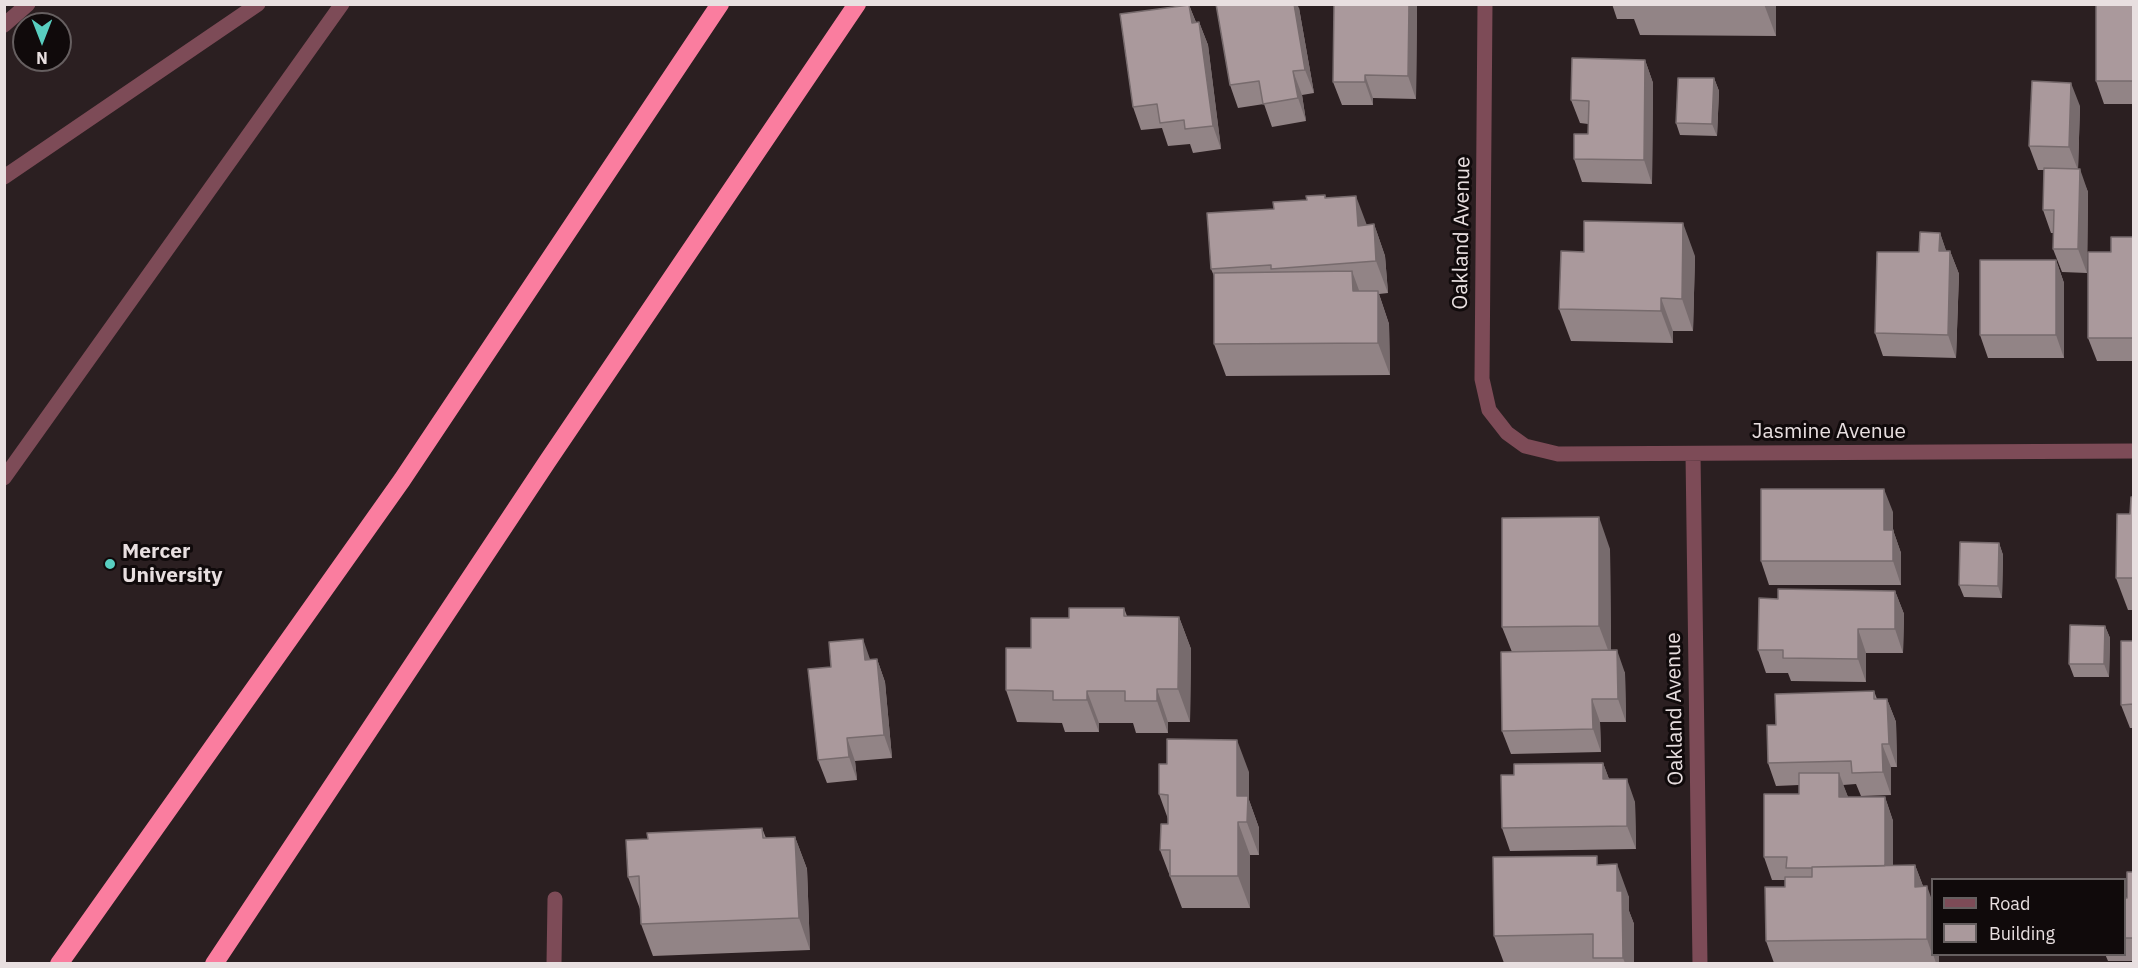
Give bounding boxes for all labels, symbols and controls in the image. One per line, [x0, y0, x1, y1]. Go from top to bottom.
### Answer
north arrow [12, 12, 72, 72]
text: N [36, 48, 48, 68]
street label: Oakland Avenue [1448, 156, 1476, 310]
street label: Jasmine Avenue [1752, 419, 1906, 445]
place label: Mercer University [122, 539, 222, 589]
marker: Mercer University [103, 557, 117, 571]
street label: Oakland Avenue [1661, 632, 1689, 786]
legend [1931, 878, 2126, 956]
text: Road [1989, 892, 2030, 915]
text: Building [1989, 922, 2055, 945]

